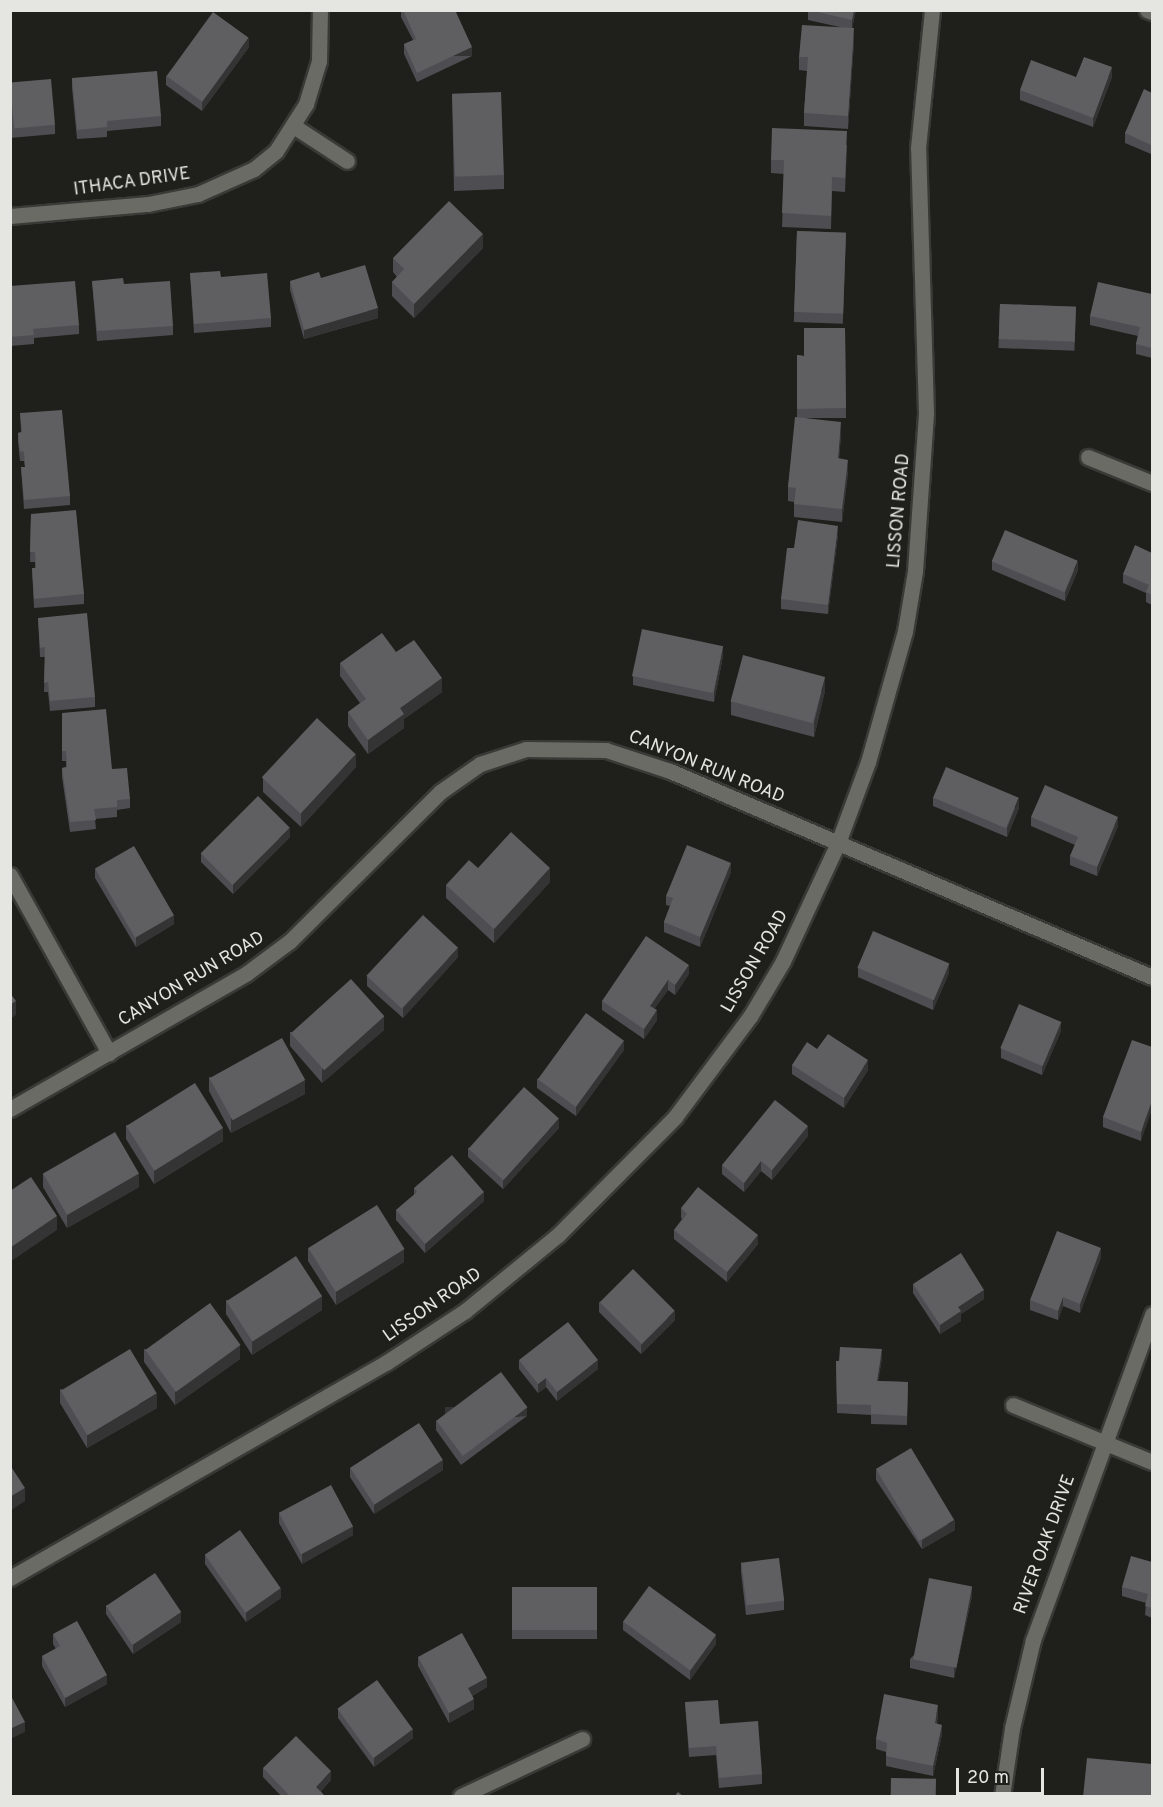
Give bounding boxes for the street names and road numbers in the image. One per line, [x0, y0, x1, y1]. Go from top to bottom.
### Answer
street label: ITHACA DRIVE [72, 164, 192, 202]
street label: LISSON ROAD [884, 453, 916, 569]
street label: CANYON RUN ROAD [625, 727, 787, 809]
street label: LISSON ROAD [718, 907, 794, 1017]
street label: CANYON RUN ROAD [115, 928, 269, 1032]
street label: LISSON ROAD [380, 1264, 486, 1348]
street label: RIVER OAK DRIVE [1011, 1472, 1081, 1618]

